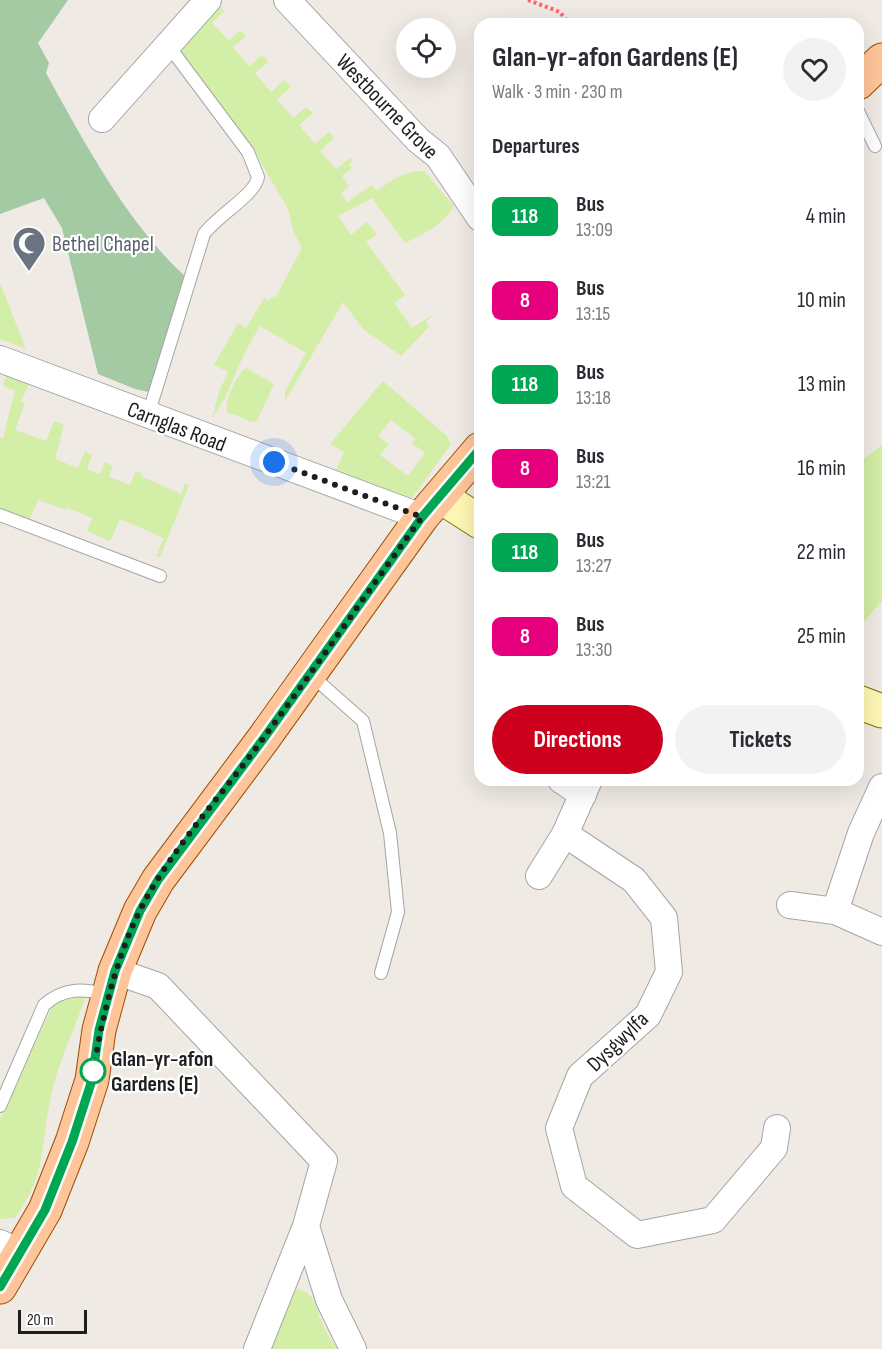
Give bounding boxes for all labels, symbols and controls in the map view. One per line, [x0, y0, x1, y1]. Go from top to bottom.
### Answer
map controls [396, 18, 456, 78]
button: locate [396, 18, 456, 78]
button: heart [783, 38, 846, 101]
text: Glan-yr-afon Gardens (E) [492, 41, 738, 74]
street label: Westbourne Grove [330, 49, 444, 165]
text: Walk · 3 min · 230 m [492, 80, 623, 104]
text: Departures [492, 133, 580, 160]
text: Bus [576, 191, 605, 218]
text: 4 min [806, 203, 846, 230]
text: 118 [512, 204, 538, 229]
text: 13:09 [576, 218, 613, 242]
mosque icon: Bethel Chapel [11, 225, 47, 272]
place label: Bethel Chapel [52, 231, 154, 258]
text: Bus [576, 275, 605, 302]
text: 10 min [797, 287, 846, 314]
text: 8 [520, 288, 530, 313]
text: 13:15 [576, 302, 610, 326]
text: Bus [576, 359, 605, 386]
text: 13 min [798, 371, 846, 398]
text: 118 [512, 372, 538, 397]
text: 13:18 [576, 386, 611, 410]
street label: Carnglas Road [123, 396, 230, 459]
text: Bus [576, 443, 605, 470]
your location [259, 447, 289, 477]
text: 16 min [798, 455, 846, 482]
text: 8 [520, 456, 530, 481]
text: 13:21 [576, 470, 610, 494]
text: Bus [576, 527, 605, 554]
text: 22 min [797, 539, 846, 566]
text: 118 [512, 540, 538, 565]
text: 13:27 [576, 554, 611, 578]
text: Bus [576, 611, 605, 638]
text: 25 min [797, 623, 846, 650]
text: 8 [520, 624, 530, 649]
text: 13:30 [576, 638, 612, 662]
button: Directions [492, 705, 663, 774]
button: Tickets [675, 705, 846, 774]
street label: Dysgwylfa [582, 1006, 654, 1078]
place label: Glan-yr-afon Gardens (E) [111, 1046, 213, 1098]
marker: Glan-yr-afon Gardens (E) [80, 1058, 106, 1084]
scale bar [18, 1307, 87, 1334]
text: 20 m [27, 1311, 54, 1330]

